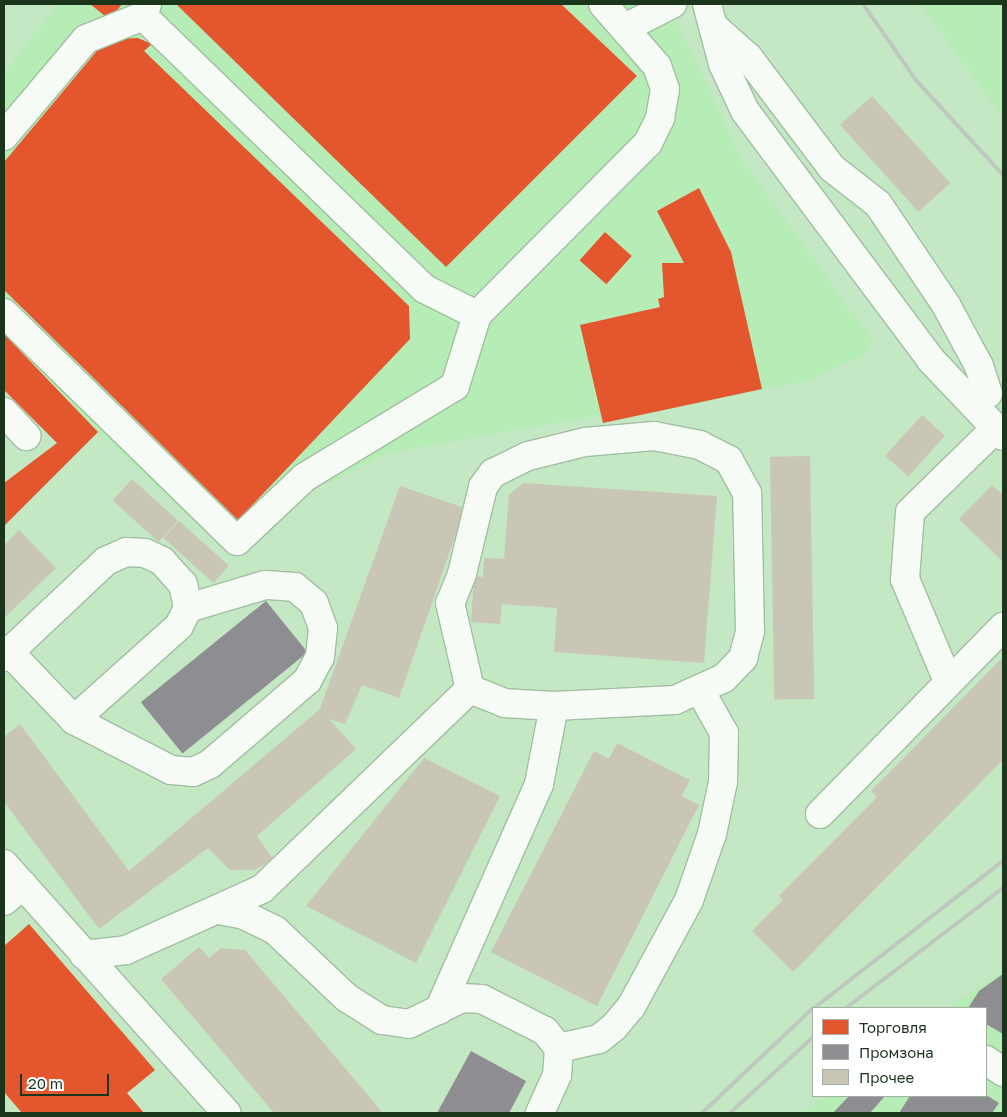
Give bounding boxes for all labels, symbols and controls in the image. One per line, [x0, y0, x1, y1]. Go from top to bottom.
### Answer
legend [812, 1007, 987, 1097]
text: Торговля [859, 1018, 927, 1036]
text: Промзона [859, 1043, 934, 1061]
scale bar [22, 1064, 111, 1096]
text: Прочее [859, 1068, 914, 1086]
text: 20 m [28, 1074, 63, 1092]

